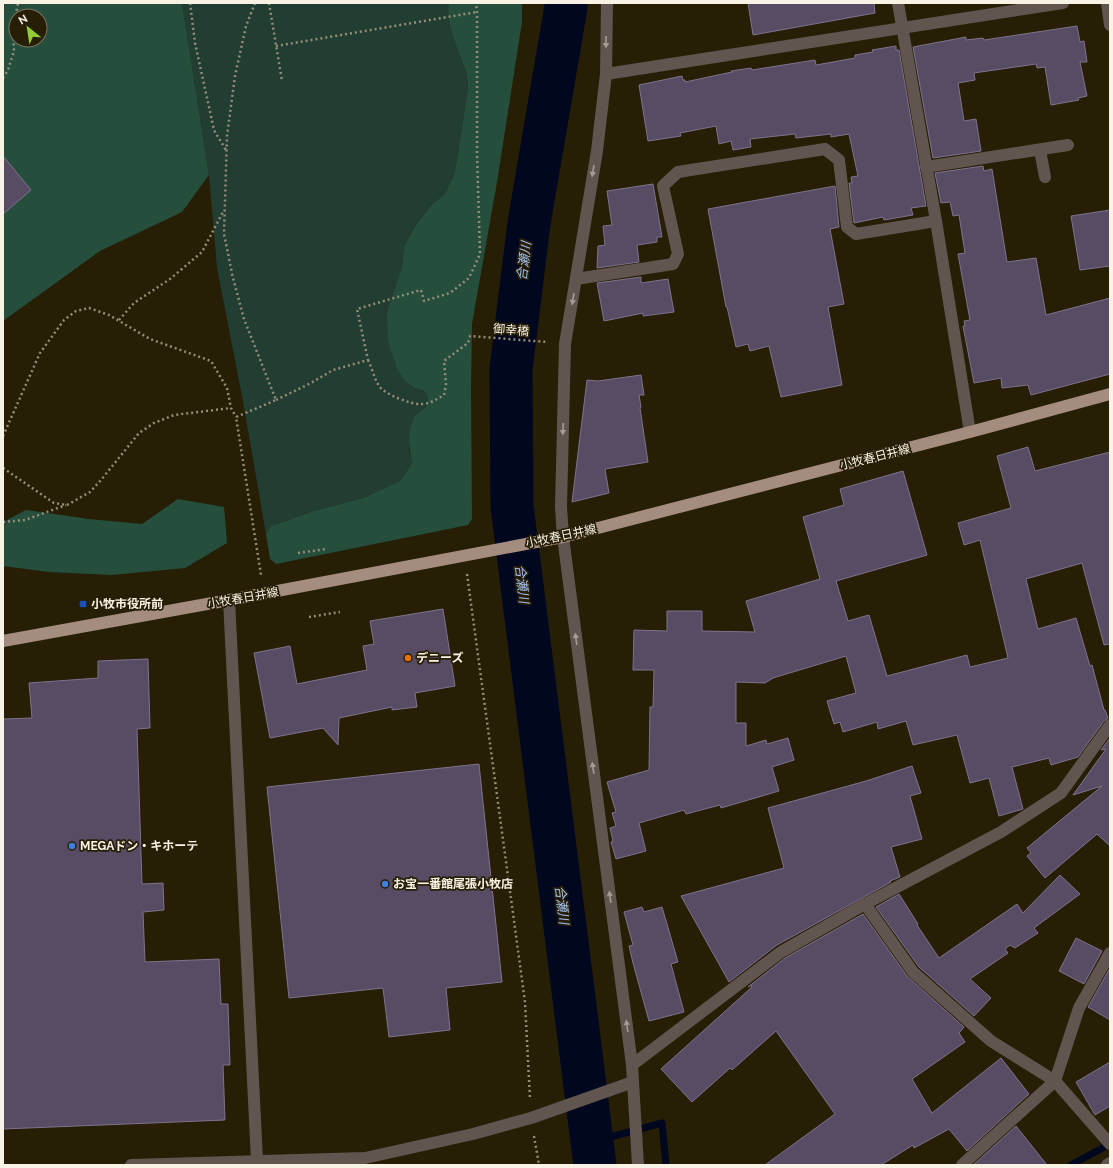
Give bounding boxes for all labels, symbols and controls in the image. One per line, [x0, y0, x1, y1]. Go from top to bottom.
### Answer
north arrow [8, 8, 48, 48]
text: N [16, 12, 30, 28]
one-way arrow [603, 36, 609, 49]
one-way arrow [590, 165, 596, 177]
water label: 合瀬川 [514, 239, 534, 281]
one-way arrow [569, 293, 575, 306]
street label: 御幸橋 [492, 321, 530, 339]
one-way arrow [560, 423, 566, 436]
street label: 小牧春日井線 [838, 441, 912, 473]
street label: 小牧春日井線 [524, 522, 598, 550]
water label: 合瀬川 [512, 564, 532, 606]
street label: 小牧春日井線 [206, 585, 280, 611]
place label: 小牧市役所前 [91, 597, 163, 611]
marker: 小牧市役所前 [78, 599, 88, 609]
one-way arrow [573, 633, 579, 645]
place label: デニーズ [416, 651, 463, 665]
marker: デニーズ [403, 653, 413, 663]
one-way arrow [590, 762, 596, 774]
place label: MEGAドン・キホーテ [80, 839, 198, 853]
marker: MEGAドン・キホーテ [67, 841, 77, 851]
place label: お宝一番館尾張小牧店 [393, 877, 513, 891]
marker: お宝一番館尾張小牧店 [380, 879, 390, 889]
water label: 合瀬川 [552, 885, 572, 927]
one-way arrow [607, 891, 613, 903]
one-way arrow [624, 1020, 630, 1032]

